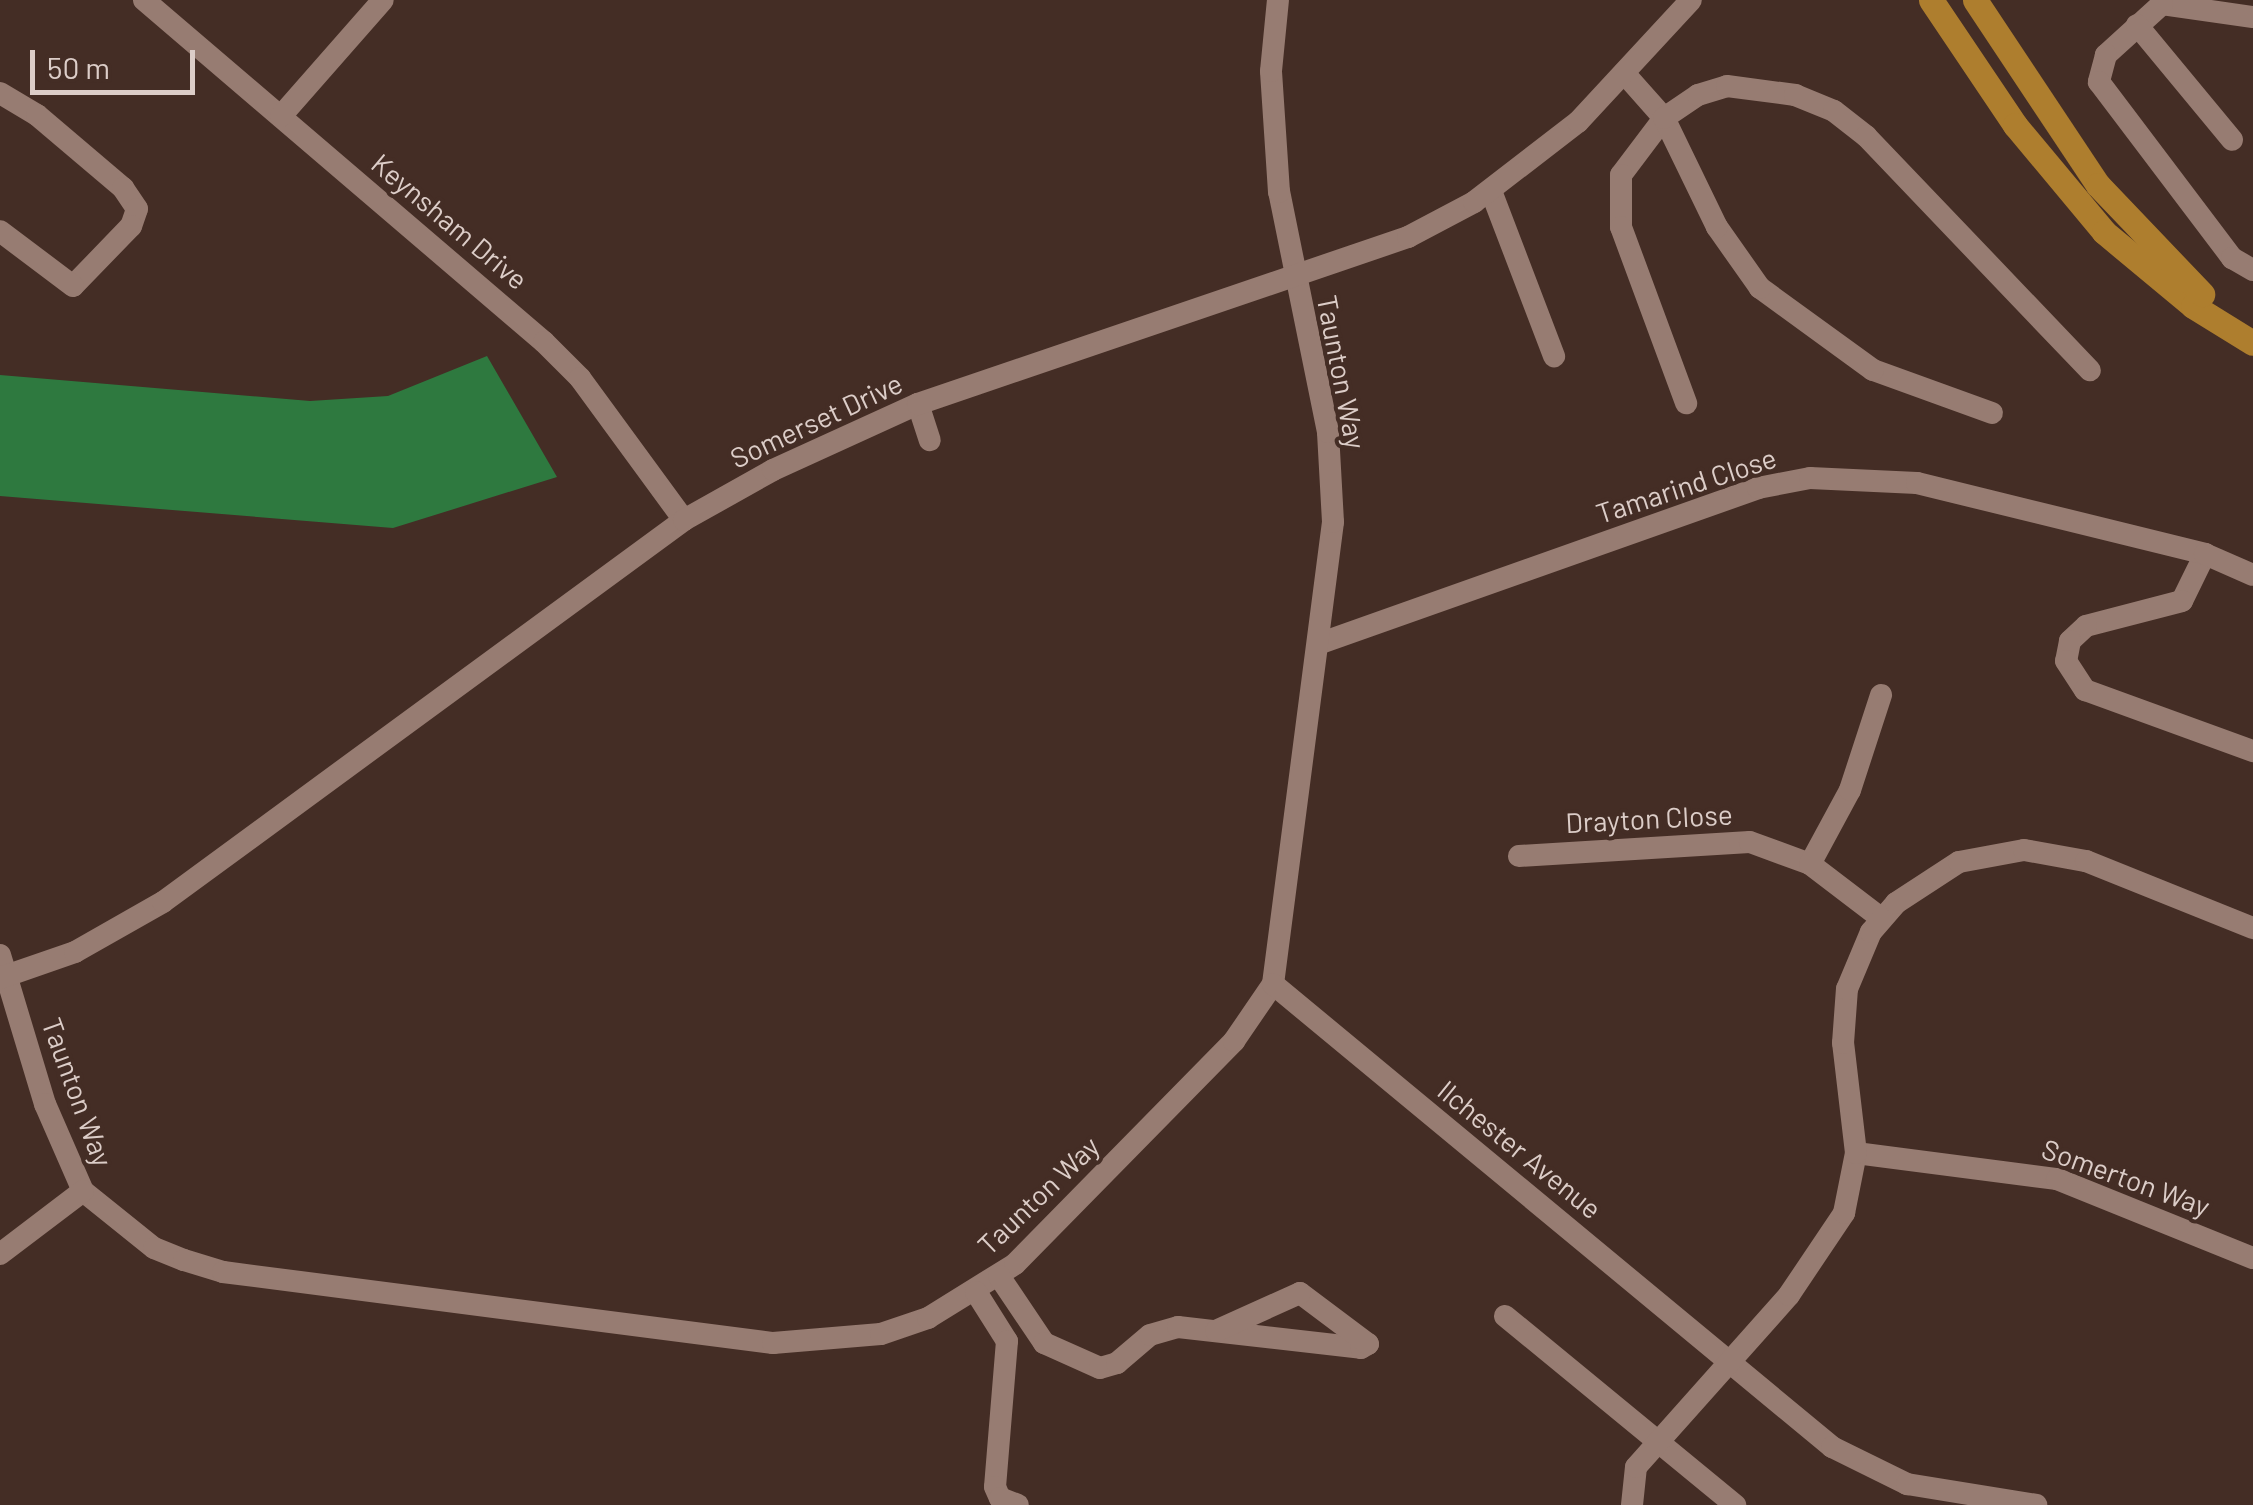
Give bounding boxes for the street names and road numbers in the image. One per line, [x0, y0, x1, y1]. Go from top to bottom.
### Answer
street label: Keynsham Drive [365, 146, 535, 296]
street label: Taunton Way [1311, 292, 1373, 452]
street label: Somerset Drive [725, 365, 907, 475]
street label: Tamarind Close [1592, 440, 1780, 530]
street label: Drayton Close [1565, 797, 1733, 839]
street label: Taunton Way [36, 1013, 120, 1171]
street label: Ilchester Avenue [1431, 1073, 1609, 1225]
street label: Taunton Way [970, 1129, 1106, 1261]
street label: Somerton Way [2038, 1131, 2214, 1223]

